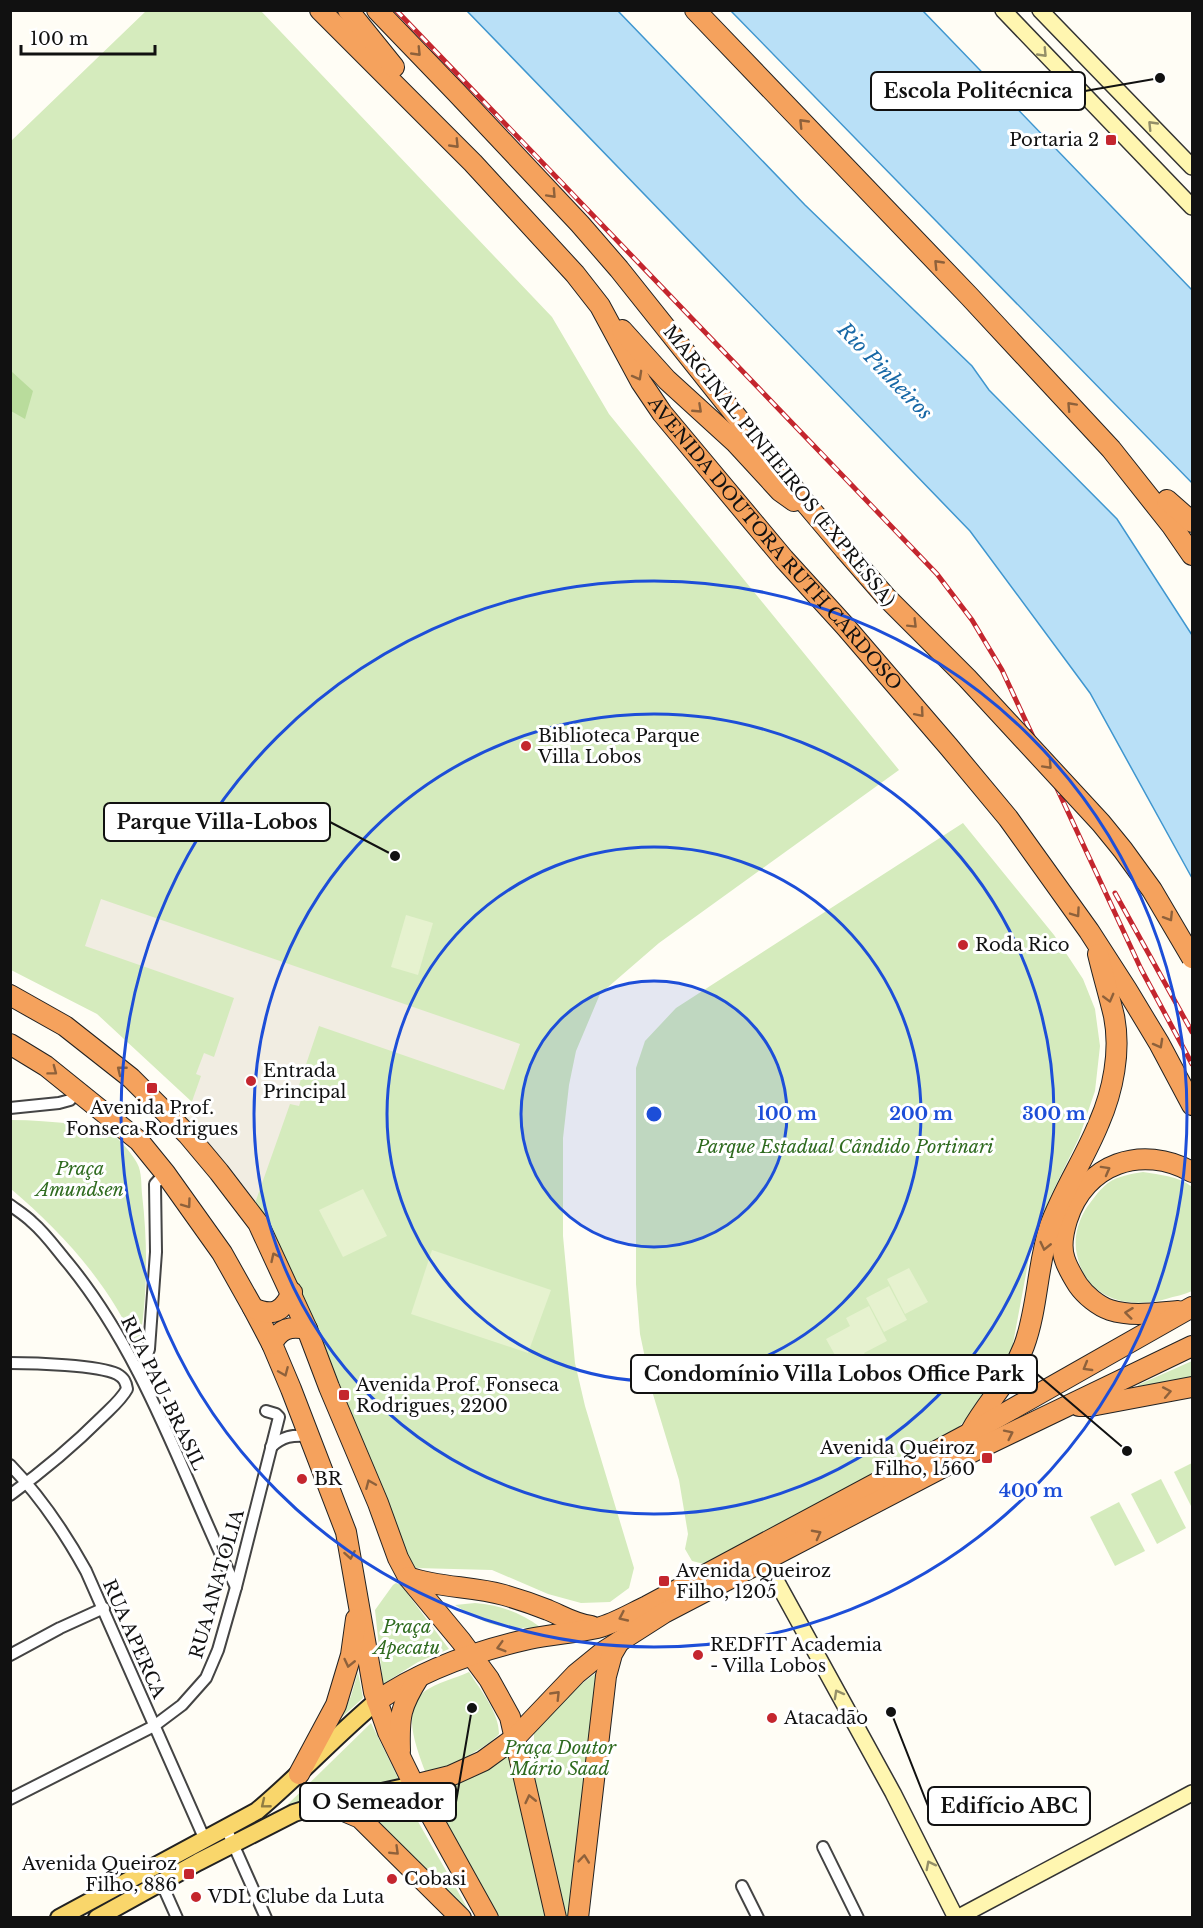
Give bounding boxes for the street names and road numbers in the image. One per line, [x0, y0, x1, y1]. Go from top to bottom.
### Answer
street label: MARGINAL PINHEIROS (EXPRESSA) [659, 321, 899, 611]
street label: AVENIDA DOUTORA RUTH CARDOSO [643, 392, 906, 695]
street label: RUA PAU-BRASIL [116, 1312, 210, 1474]
street label: RUA ANATÓLIA [184, 1506, 249, 1661]
street label: RUA APERCA [98, 1576, 170, 1703]

